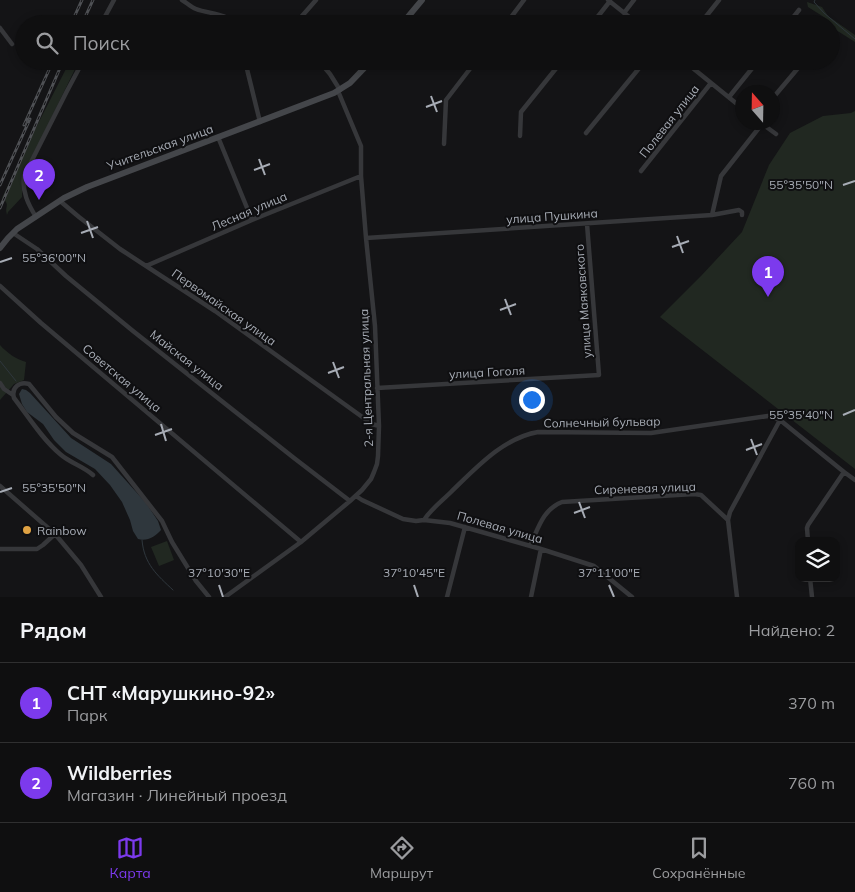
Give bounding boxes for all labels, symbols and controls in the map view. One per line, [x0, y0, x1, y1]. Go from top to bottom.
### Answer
search box [15, 15, 840, 70]
icon: search [33, 29, 61, 57]
text: Поиск [73, 31, 130, 55]
street label: Полевая улица [636, 82, 702, 160]
north arrow [735, 85, 780, 130]
street label: Учительская улица [104, 121, 215, 174]
pin: 2 [23, 159, 55, 200]
text: 55°35'50"N [769, 177, 833, 192]
street label: Лесная улица [209, 188, 289, 234]
street label: улица Пушкина [506, 205, 598, 227]
street label: улица Маяковского [572, 243, 594, 359]
text: 55°36'00"N [22, 250, 86, 265]
pin: 1 [752, 256, 784, 297]
street label: Первомайская улица [169, 265, 279, 349]
street label: 2-я Центральная улица [356, 309, 376, 447]
street label: Майская улица [147, 327, 227, 393]
street label: Советская улица [79, 341, 165, 415]
street label: улица Гоголя [449, 363, 525, 381]
your location [519, 387, 545, 413]
text: 55°35'40"N [769, 407, 833, 422]
street label: Солнечный бульвар [543, 413, 661, 431]
street label: Сиреневая улица [594, 479, 696, 497]
text: 55°35'50"N [22, 480, 86, 495]
street label: Полевая улица [455, 508, 545, 546]
place label: Rainbow [37, 523, 87, 538]
marker: Rainbow [21, 524, 33, 536]
map controls [795, 537, 840, 582]
button: layers [795, 537, 840, 582]
text: 37°10'30"E [188, 565, 250, 580]
text: 37°10'45"E [383, 565, 445, 580]
text: 37°11'00"E [578, 565, 640, 580]
text: Рядом [20, 617, 87, 643]
text: Найдено: 2 [749, 620, 835, 640]
text: СНТ «Марушкино-92» [67, 681, 275, 705]
text: 1 [31, 693, 41, 713]
text: 370 m [788, 693, 835, 713]
text: Парк [67, 705, 107, 725]
text: Wildberries [67, 761, 172, 785]
text: 2 [31, 773, 41, 793]
text: 760 m [788, 773, 835, 793]
text: Магазин · Линейный проезд [67, 785, 287, 805]
tab: Карта [110, 834, 151, 882]
tab: Маршрут [370, 834, 433, 882]
tab: Сохранённые [652, 834, 745, 882]

